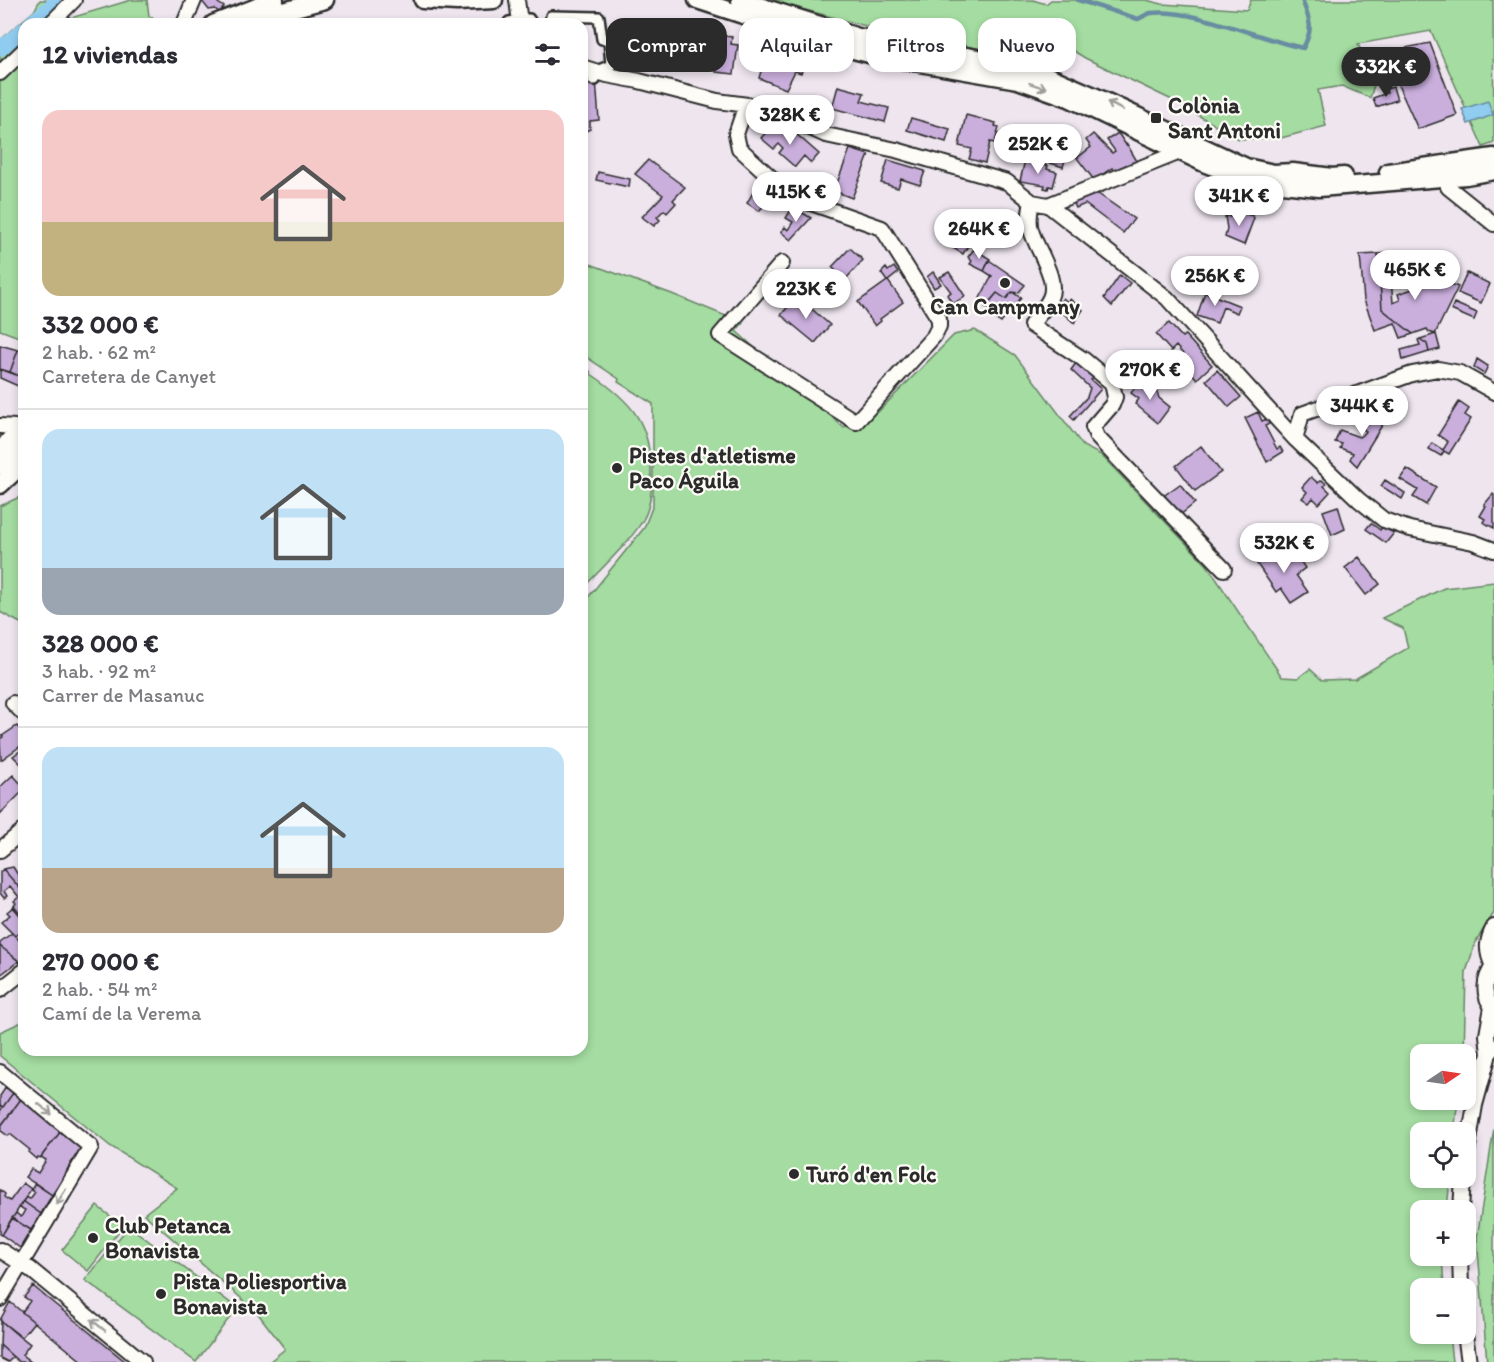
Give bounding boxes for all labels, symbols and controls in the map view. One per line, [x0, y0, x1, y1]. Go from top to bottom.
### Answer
chip: Comprar [606, 18, 727, 72]
chip: Alquilar [739, 18, 854, 72]
chip: Filtros [866, 18, 966, 72]
chip: Nuevo [978, 18, 1076, 72]
text: 12 viviendas [42, 38, 178, 70]
icon: filters [531, 38, 564, 71]
pin: 332K € [1337, 47, 1435, 98]
text: 332K € [1355, 54, 1417, 78]
one-way arrow [1028, 82, 1047, 93]
place label: Colònia Sant Antoni [1168, 92, 1281, 144]
pin: 328K € [741, 95, 839, 146]
one-way arrow [1107, 100, 1125, 112]
text: 328K € [759, 102, 821, 126]
marker: Colònia Sant Antoni [1149, 111, 1163, 125]
pin: 252K € [989, 124, 1087, 175]
text: 252K € [1008, 131, 1068, 155]
icon: home [249, 149, 357, 257]
pin: 415K € [747, 172, 845, 223]
pin: 341K € [1190, 176, 1288, 227]
text: 415K € [766, 179, 826, 203]
text: 341K € [1209, 183, 1269, 207]
pin: 264K € [930, 209, 1028, 260]
text: 264K € [948, 216, 1010, 240]
pin: 465K € [1366, 250, 1464, 301]
pin: 256K € [1166, 256, 1264, 307]
text: 465K € [1384, 257, 1446, 281]
text: 256K € [1185, 263, 1245, 287]
pin: 223K € [757, 269, 855, 320]
text: 223K € [776, 276, 836, 300]
marker: Can Campmany [998, 276, 1012, 290]
place label: Can Campmany [930, 293, 1080, 320]
text: 332 000 € [42, 308, 159, 340]
text: 2 hab. · 62 m² [42, 340, 156, 364]
pin: 270K € [1101, 350, 1199, 401]
text: 270K € [1119, 357, 1181, 381]
text: Carretera de Canyet [42, 364, 216, 388]
pin: 344K € [1313, 386, 1411, 437]
text: 344K € [1330, 393, 1394, 417]
place label: Pistes d'atletisme Paco Águila [629, 442, 796, 494]
marker: Pistes d'atletisme Paco Águila [610, 461, 624, 475]
icon: home [249, 468, 357, 576]
pin: 532K € [1235, 523, 1333, 574]
text: 532K € [1254, 530, 1314, 554]
text: 328 000 € [42, 627, 159, 659]
text: 3 hab. · 92 m² [42, 659, 156, 683]
text: Carrer de Masanuc [42, 683, 205, 707]
icon: home [249, 786, 357, 894]
text: 270 000 € [42, 945, 159, 977]
text: 2 hab. · 54 m² [42, 977, 157, 1001]
text: Camí de la Verema [42, 1001, 201, 1025]
north arrow [1410, 1044, 1476, 1110]
map controls [1410, 1044, 1476, 1344]
one-way arrow [37, 1103, 53, 1116]
button: locate [1410, 1122, 1476, 1188]
place label: Turó d'en Folc [805, 1161, 936, 1188]
marker: Turó d'en Folc [787, 1167, 801, 1181]
one-way arrow [55, 1188, 67, 1205]
button: + [1410, 1200, 1476, 1266]
place label: Club Petanca Bonavista [105, 1212, 231, 1264]
marker: Club Petanca Bonavista [86, 1231, 100, 1245]
place label: Pista Poliesportiva Bonavista [173, 1268, 347, 1320]
button: − [1410, 1278, 1476, 1344]
marker: Pista Poliesportiva Bonavista [154, 1287, 168, 1301]
one-way arrow [90, 1318, 106, 1331]

